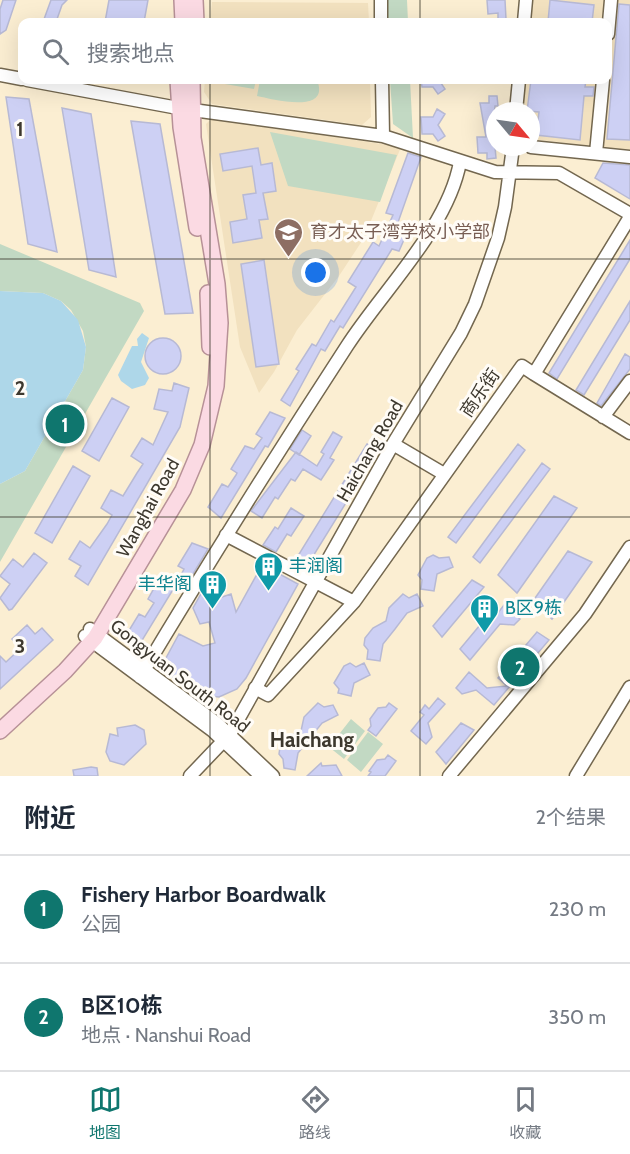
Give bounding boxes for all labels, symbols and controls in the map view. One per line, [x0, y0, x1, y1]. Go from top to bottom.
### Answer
search box [18, 18, 612, 84]
icon: search [39, 35, 72, 68]
text: 搜索地点 [87, 40, 175, 67]
north arrow [486, 102, 540, 156]
text: 1 [16, 117, 24, 141]
school or university icon: 育才太子湾学校小学部 [273, 216, 305, 258]
place label: 育才太子湾学校小学部 [310, 221, 490, 243]
your location [301, 258, 330, 287]
street label: 商乐街 [456, 365, 504, 421]
text: 2 [15, 376, 25, 400]
street label: Haichang Road [332, 396, 408, 506]
pin: 1 [46, 402, 84, 446]
street label: Wanghai Road [112, 455, 184, 561]
building icon: 丰润阁 [252, 550, 284, 592]
place label: 丰润阁 [289, 555, 343, 577]
building icon: 丰华阁 [197, 568, 229, 610]
place label: 丰华阁 [138, 573, 192, 595]
building icon: B区9栋 [468, 592, 500, 634]
place label: B区9栋 [505, 597, 562, 619]
street label: Gongyuan South Road [106, 615, 254, 737]
text: 3 [15, 634, 25, 658]
pin: 2 [500, 644, 540, 690]
district label: Haichang [270, 727, 355, 752]
text: 附近 [24, 802, 76, 834]
text: 2个结果 [536, 805, 606, 829]
text: Fishery Harbor Boardwalk [81, 881, 326, 908]
text: 1 [40, 897, 47, 921]
text: 230 m [549, 897, 606, 921]
text: 公园 [81, 912, 121, 936]
text: B区10栋 [81, 992, 162, 1019]
text: 2 [38, 1005, 49, 1029]
text: 350 m [548, 1005, 606, 1029]
text: 地点 · Nanshui Road [81, 1023, 251, 1047]
tab: 地图 [89, 1083, 122, 1143]
tab: 路线 [299, 1083, 332, 1143]
tab: 收藏 [509, 1083, 542, 1143]

